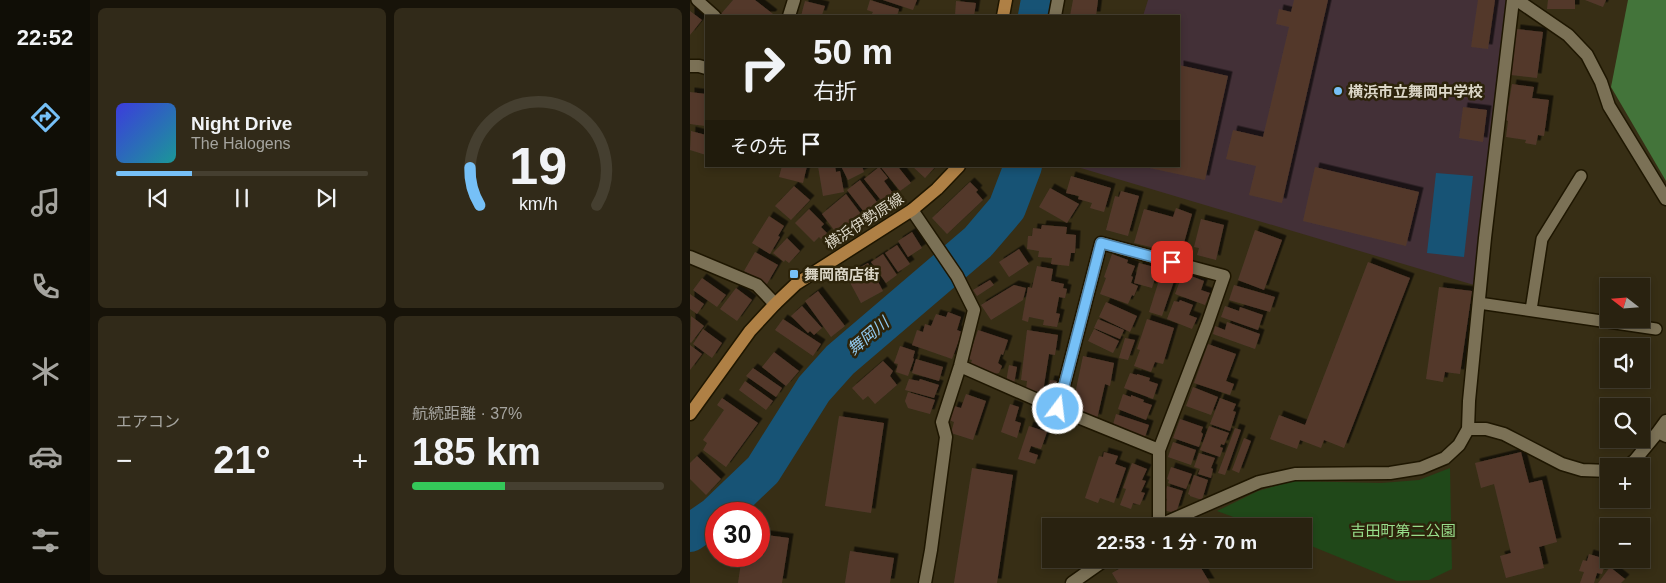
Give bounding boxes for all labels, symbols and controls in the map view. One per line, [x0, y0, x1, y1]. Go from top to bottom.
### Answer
text: 22:52 [17, 25, 73, 50]
text: 50 m [813, 32, 893, 71]
icon: right [730, 35, 795, 100]
text: 右折 [813, 79, 857, 104]
place label: 横浜市立舞岡中学校 [1348, 83, 1483, 100]
marker: 横浜市立舞岡中学校 [1332, 85, 1344, 97]
icon: directions [28, 100, 63, 135]
text: Night Drive [191, 113, 292, 134]
icon: arrive [797, 130, 825, 158]
text: The Halogens [191, 135, 291, 152]
text: その先 [730, 136, 787, 157]
text: 19 [509, 137, 567, 195]
icon: previous [144, 184, 172, 212]
icon: pause [228, 184, 256, 212]
icon: next [312, 184, 340, 212]
icon: music [28, 185, 63, 220]
street label: 横浜伊勢原線 [822, 189, 906, 253]
text: km/h [519, 194, 557, 214]
pin [1151, 241, 1193, 283]
icon: arrive [1158, 248, 1186, 276]
place label: 舞岡商店街 [804, 266, 879, 283]
marker: 舞岡商店街 [788, 268, 800, 280]
icon: phone [28, 269, 63, 304]
north arrow [1600, 278, 1650, 328]
map controls [1600, 278, 1650, 568]
water label: 舞岡川 [844, 313, 893, 358]
button: sound [1600, 338, 1650, 388]
icon: climate [28, 354, 63, 389]
position arrow [1031, 382, 1083, 434]
button: search [1600, 398, 1650, 448]
text: 航続距離 · 37% [412, 405, 522, 422]
text: エアコン [116, 413, 180, 430]
text: 185 km [412, 431, 541, 473]
icon: car [28, 439, 63, 474]
text: 21° [213, 439, 271, 481]
text: − [116, 445, 132, 476]
text: + [352, 445, 368, 476]
button: + [1600, 458, 1650, 508]
speed limit sign: 30 [705, 502, 770, 567]
button: − [1600, 518, 1650, 568]
park label: 吉田町第二公園 [1350, 522, 1456, 539]
icon: filters [28, 523, 63, 558]
text: 22:53 · 1 分 · 70 m [1097, 532, 1257, 553]

